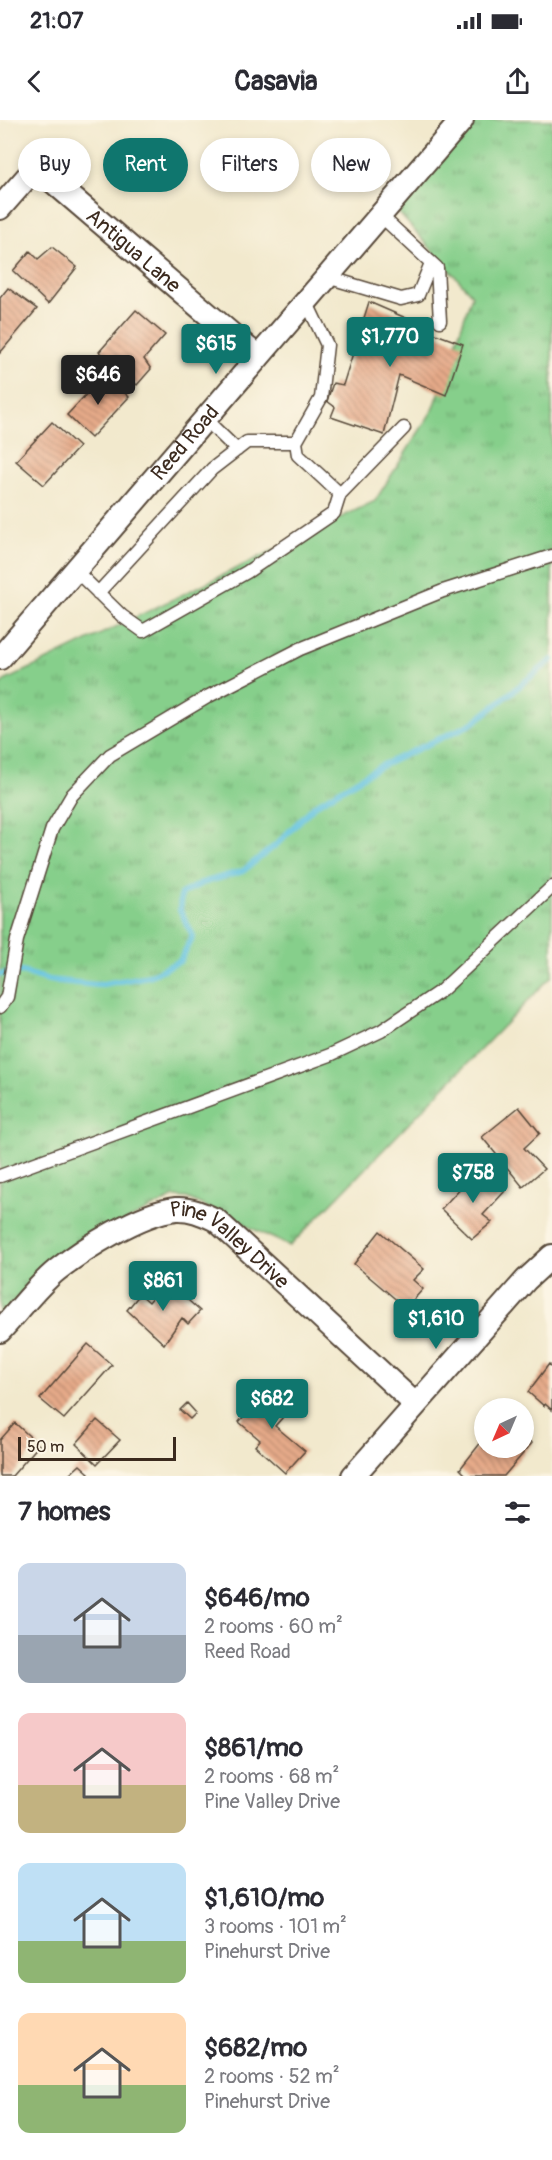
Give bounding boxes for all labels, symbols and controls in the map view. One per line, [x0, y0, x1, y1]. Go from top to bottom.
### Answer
text: 21:07 [30, 7, 83, 35]
icon: back [18, 65, 51, 98]
text: Casavia [234, 65, 318, 98]
icon: share [501, 65, 534, 98]
chip: Buy [18, 138, 91, 192]
chip: Rent [103, 138, 188, 192]
chip: Filters [200, 138, 299, 192]
chip: New [311, 138, 391, 192]
street label: Antigua Lane [80, 203, 187, 299]
pin: $1,770 [341, 317, 439, 368]
pin: $615 [180, 324, 252, 375]
text: $1,770 [361, 324, 419, 349]
text: $615 [195, 331, 237, 356]
pin: $646 [62, 355, 134, 406]
text: $646 [75, 362, 121, 387]
street label: Reed Road [145, 399, 225, 486]
pin: $758 [437, 1153, 509, 1204]
text: $758 [452, 1160, 494, 1185]
street label: Pine Valley Drive [169, 1195, 295, 1295]
pin: $861 [127, 1261, 199, 1312]
text: $861 [143, 1268, 183, 1293]
pin: $1,610 [387, 1299, 485, 1350]
text: $1,610 [408, 1306, 464, 1331]
pin: $682 [236, 1379, 308, 1430]
text: $682 [250, 1386, 294, 1411]
north arrow [474, 1398, 534, 1458]
map controls [474, 1398, 534, 1458]
scale bar [18, 1434, 176, 1462]
text: 50 m [27, 1437, 64, 1457]
text: 7 homes [18, 1496, 110, 1528]
icon: filters [501, 1496, 534, 1529]
text: $646/mo [204, 1582, 310, 1614]
icon: home [66, 1587, 138, 1659]
text: 2 rooms · 60 m² [204, 1614, 343, 1639]
text: Reed Road [204, 1639, 291, 1664]
text: $861/mo [204, 1732, 303, 1764]
icon: home [66, 1737, 138, 1809]
text: 2 rooms · 68 m² [204, 1764, 339, 1789]
text: Pine Valley Drive [204, 1789, 340, 1814]
text: $1,610/mo [204, 1882, 324, 1914]
icon: home [66, 1887, 138, 1959]
text: 3 rooms · 101 m² [204, 1914, 347, 1939]
text: Pinehurst Drive [204, 1939, 330, 1964]
text: $682/mo [204, 2032, 307, 2064]
icon: home [66, 2037, 138, 2109]
text: 2 rooms · 52 m² [204, 2064, 340, 2089]
text: Pinehurst Drive [204, 2089, 330, 2114]

